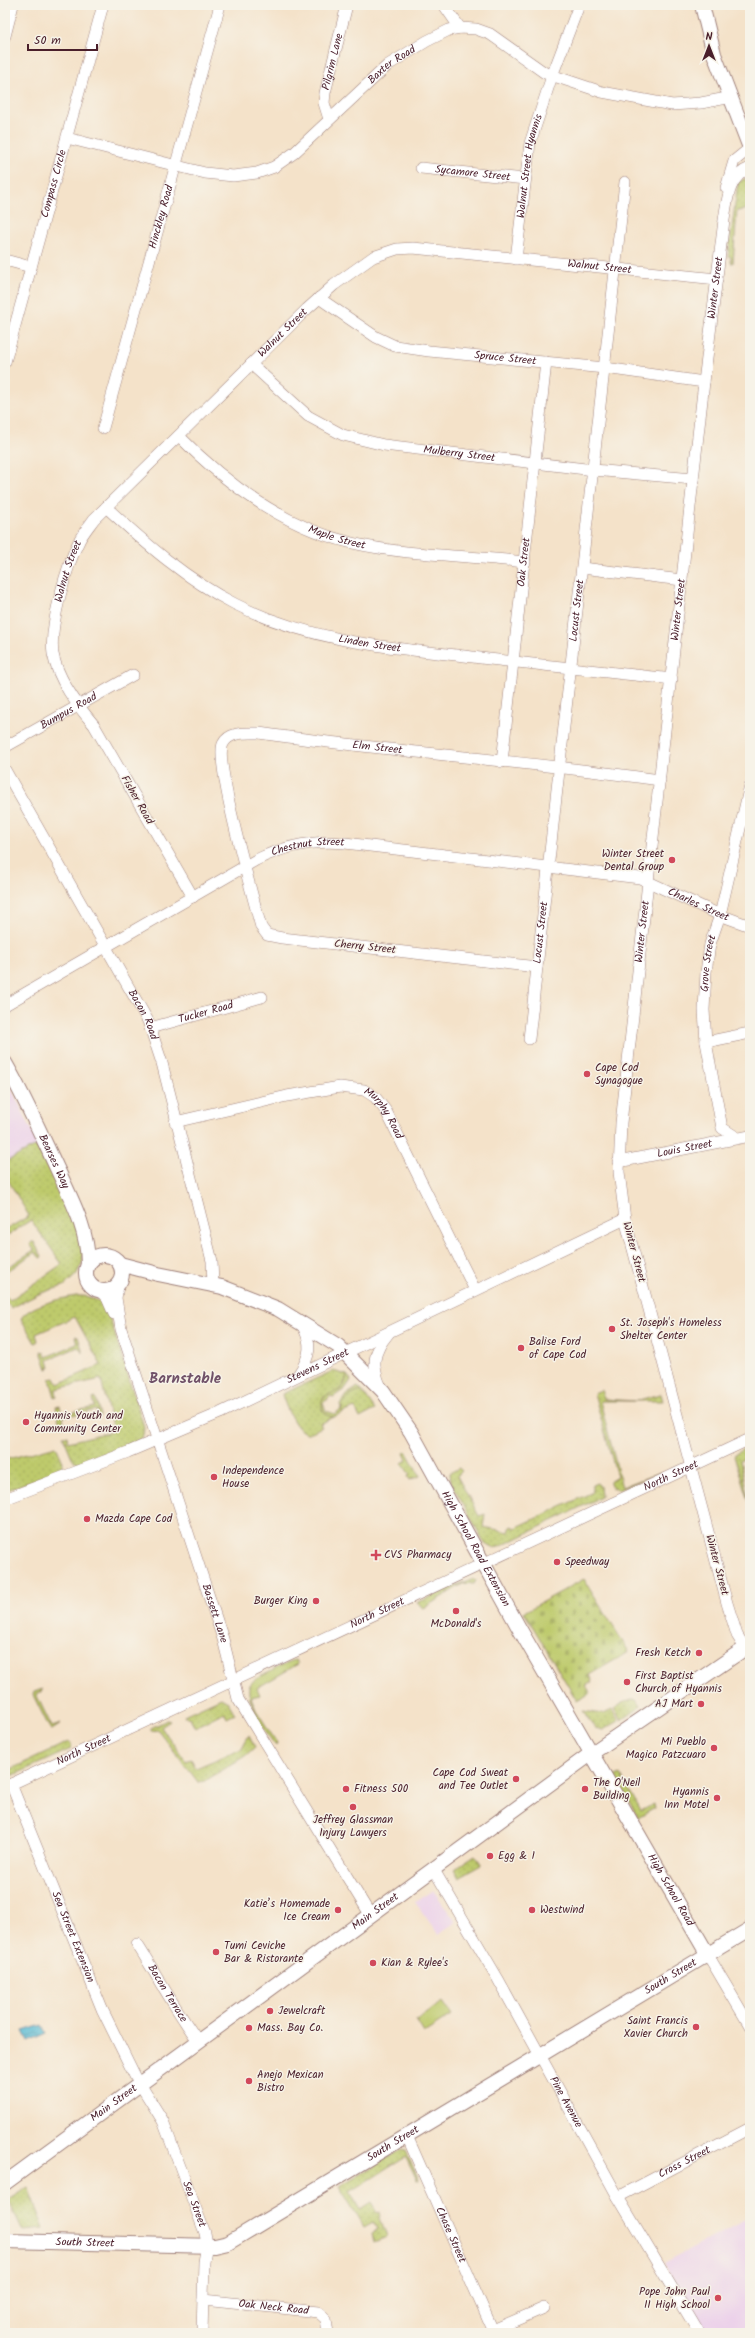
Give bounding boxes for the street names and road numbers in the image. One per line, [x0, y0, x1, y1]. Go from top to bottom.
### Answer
street label: Pilgrim Lane [317, 31, 349, 92]
street label: Baxter Road [364, 41, 420, 89]
street label: Walnut Street Hyannis [512, 111, 548, 219]
street label: Compass Circle [36, 147, 72, 220]
street label: Sycamore Street [434, 161, 512, 186]
street label: Hinckley Road [144, 183, 179, 251]
street label: Walnut Street [567, 255, 633, 279]
street label: Winter Street [703, 255, 728, 320]
street label: Walnut Street [254, 303, 312, 362]
street label: Spruce Street [473, 346, 538, 370]
street label: Mulberry Street [422, 441, 497, 467]
street label: Maple Street [305, 520, 368, 555]
street label: Oak Street [512, 536, 536, 588]
street label: Walnut Street [50, 537, 87, 604]
street label: Winter Street [666, 577, 691, 642]
street label: Locust Street [565, 578, 589, 643]
street label: Linden Street [337, 630, 403, 658]
street label: Bumpus Road [37, 688, 101, 734]
street label: Elm Street [351, 736, 404, 760]
street label: Fisher Road [116, 772, 159, 828]
street label: Chestnut Street [268, 833, 346, 862]
street label: Charles Street [665, 883, 732, 927]
street label: Winter Street [630, 899, 655, 964]
street label: Locust Street [528, 900, 553, 965]
street label: Grove Street [696, 932, 722, 992]
street label: Cherry Street [333, 935, 398, 959]
street label: Bacon Road [123, 986, 163, 1043]
street label: Tucker Road [176, 996, 236, 1029]
street label: Murphy Road [360, 1083, 408, 1143]
street label: Bearses Way [33, 1131, 75, 1193]
street label: Louis Street [656, 1134, 715, 1163]
street label: Winter Street [617, 1220, 651, 1285]
street label: Stevens Street [283, 1343, 353, 1389]
street label: North Street [641, 1455, 702, 1496]
street label: High School Road Extension [436, 1488, 515, 1610]
street label: Winter Street [700, 1533, 734, 1598]
street label: Bassett Lane [196, 1581, 233, 1645]
street label: North Street [347, 1592, 408, 1634]
street label: North Street [53, 1729, 115, 1771]
street label: High School Road [642, 1850, 699, 1930]
street label: Main Street [348, 1888, 403, 1935]
street label: Sea Street Extension [46, 1889, 99, 1985]
street label: South Street [641, 1954, 701, 2000]
street label: Bacon Terrace [143, 1961, 192, 2026]
street label: Pine Avenue [544, 2073, 587, 2131]
street label: Main Street [87, 2079, 142, 2127]
street label: South Street [363, 2121, 423, 2167]
street label: Cross Street [655, 2141, 715, 2183]
street label: Sea Street [177, 2178, 211, 2230]
street label: Chase Street [430, 2204, 471, 2266]
street label: South Street [55, 2233, 115, 2253]
street label: Oak Neck Road [238, 2295, 310, 2320]

